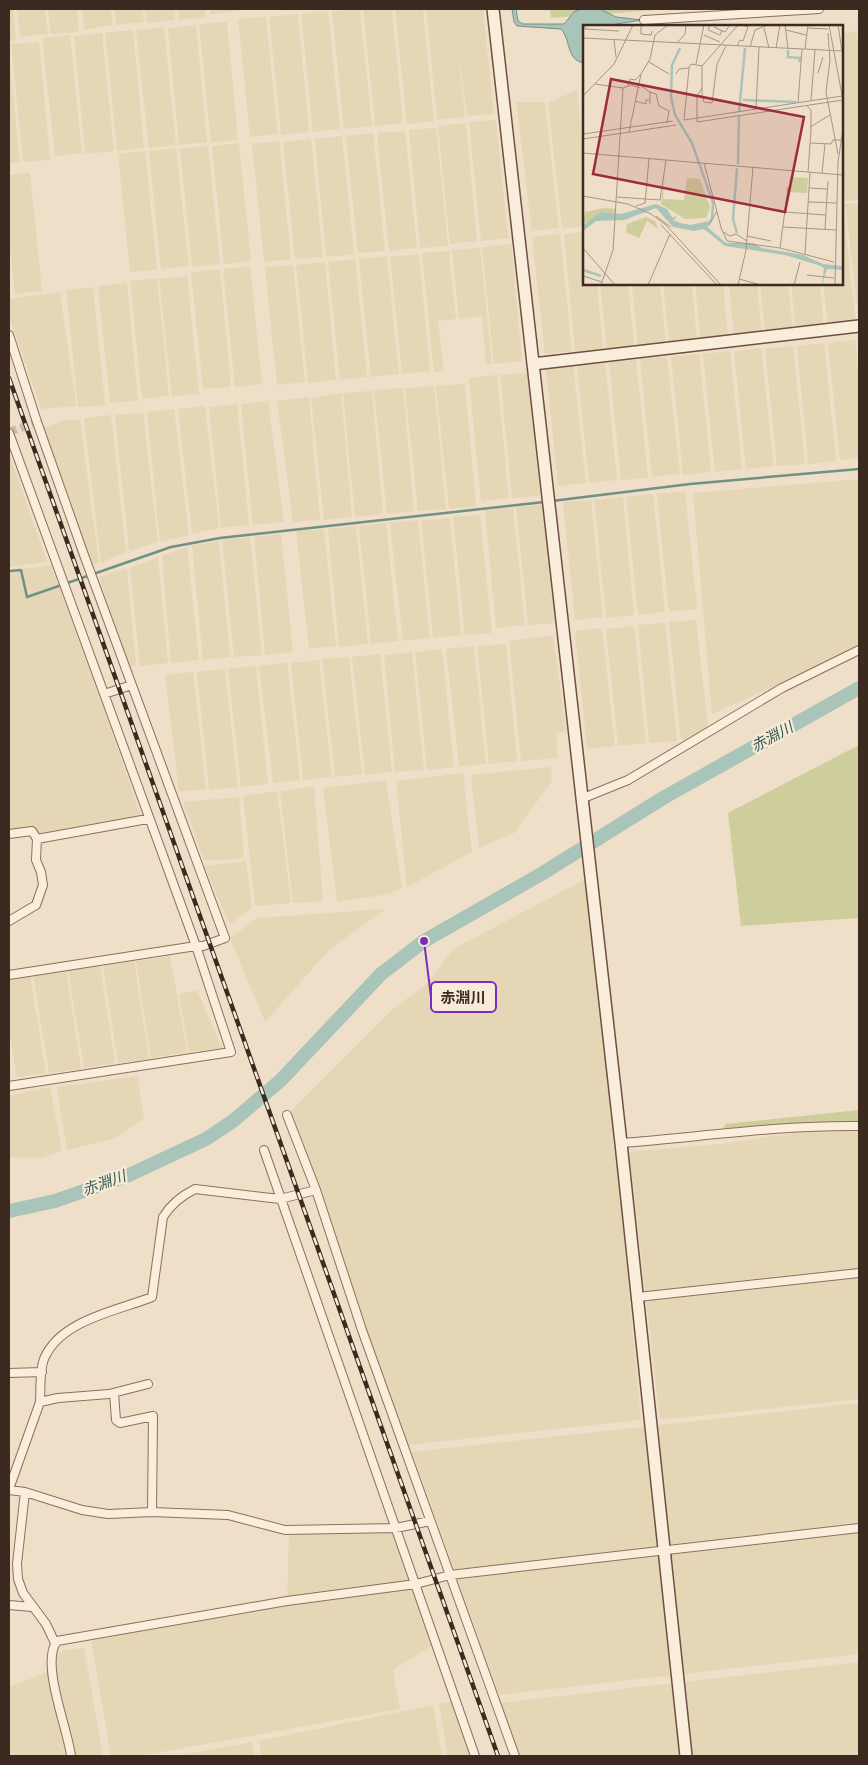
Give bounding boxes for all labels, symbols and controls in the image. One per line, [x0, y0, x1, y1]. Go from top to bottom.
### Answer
inset map [583, 25, 843, 285]
water label: 赤淵川 [748, 717, 798, 756]
callout: 赤淵川 [431, 982, 496, 1012]
text: 赤淵川 [440, 989, 486, 1007]
water label: 赤淵川 [80, 1166, 130, 1199]

